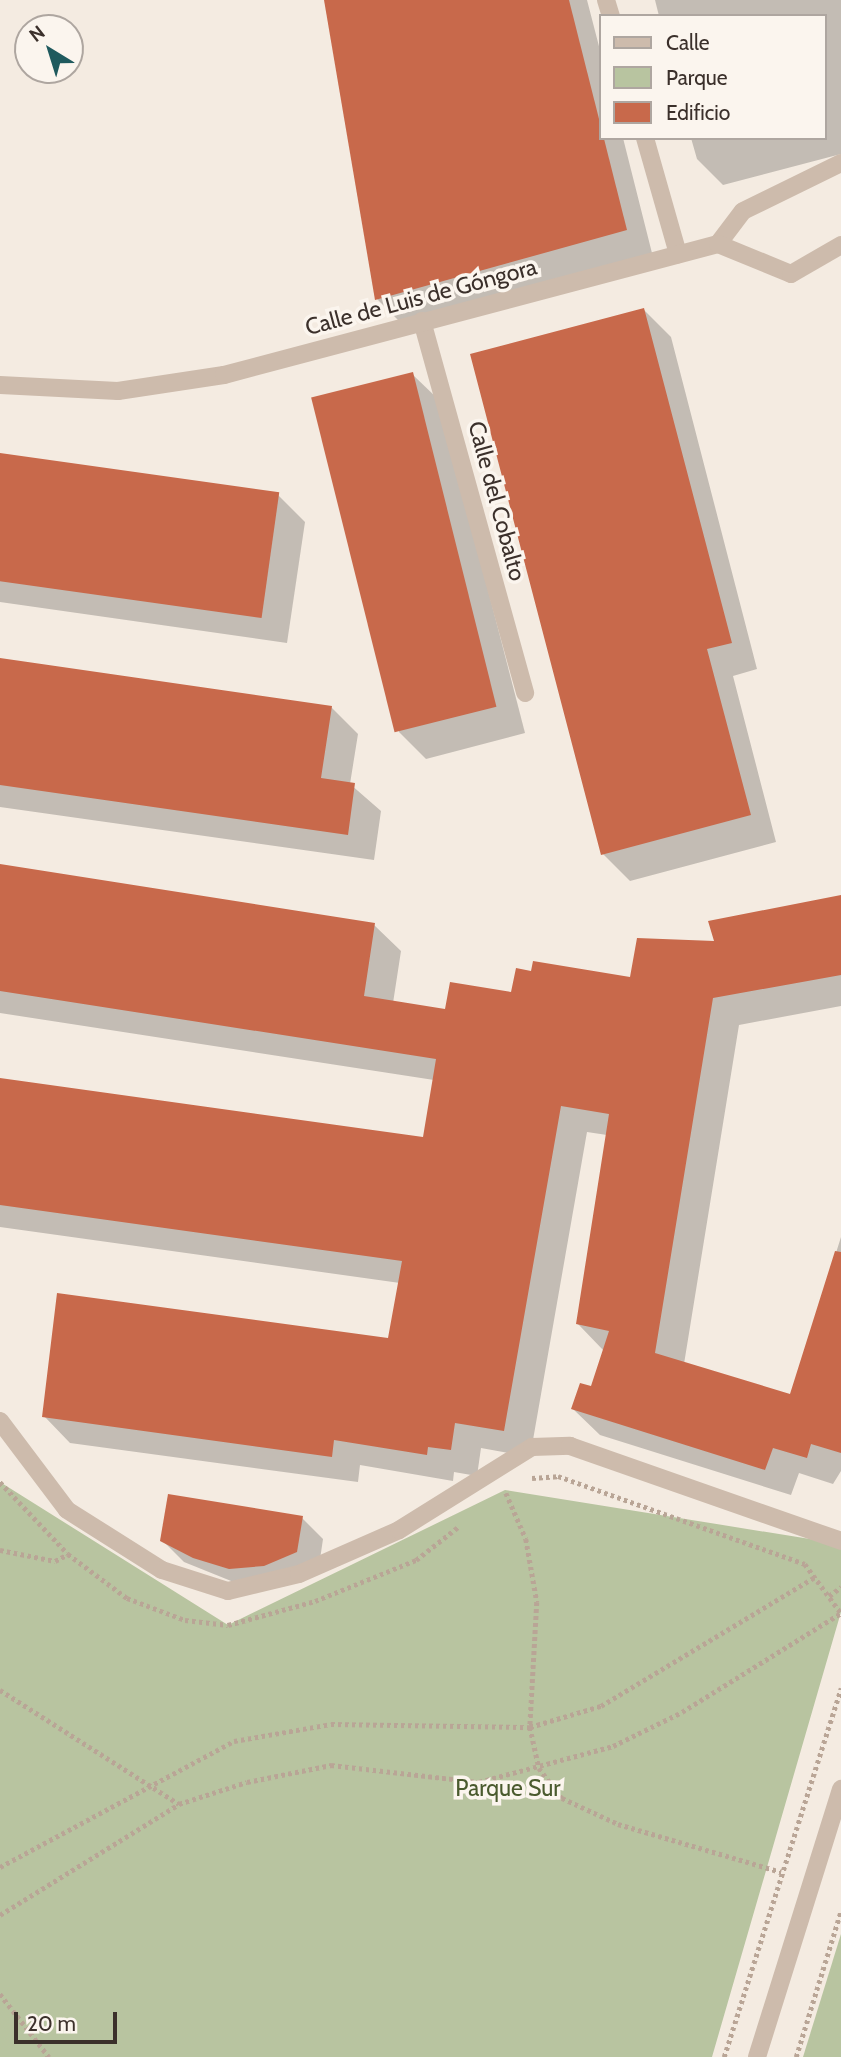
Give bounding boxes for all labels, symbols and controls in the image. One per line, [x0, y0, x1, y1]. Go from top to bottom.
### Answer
north arrow [14, 14, 84, 84]
legend [600, 14, 827, 140]
text: N [25, 20, 49, 47]
text: Calle [666, 30, 710, 55]
text: Parque [666, 65, 728, 90]
text: Edificio [666, 100, 730, 125]
street label: Calle de Luis de Góngora [302, 253, 540, 341]
street label: Calle del Cobalto [462, 418, 532, 584]
park label: Parque Sur [455, 1774, 561, 1802]
scale bar [18, 1997, 121, 2041]
text: 20 m [27, 2011, 76, 2036]

